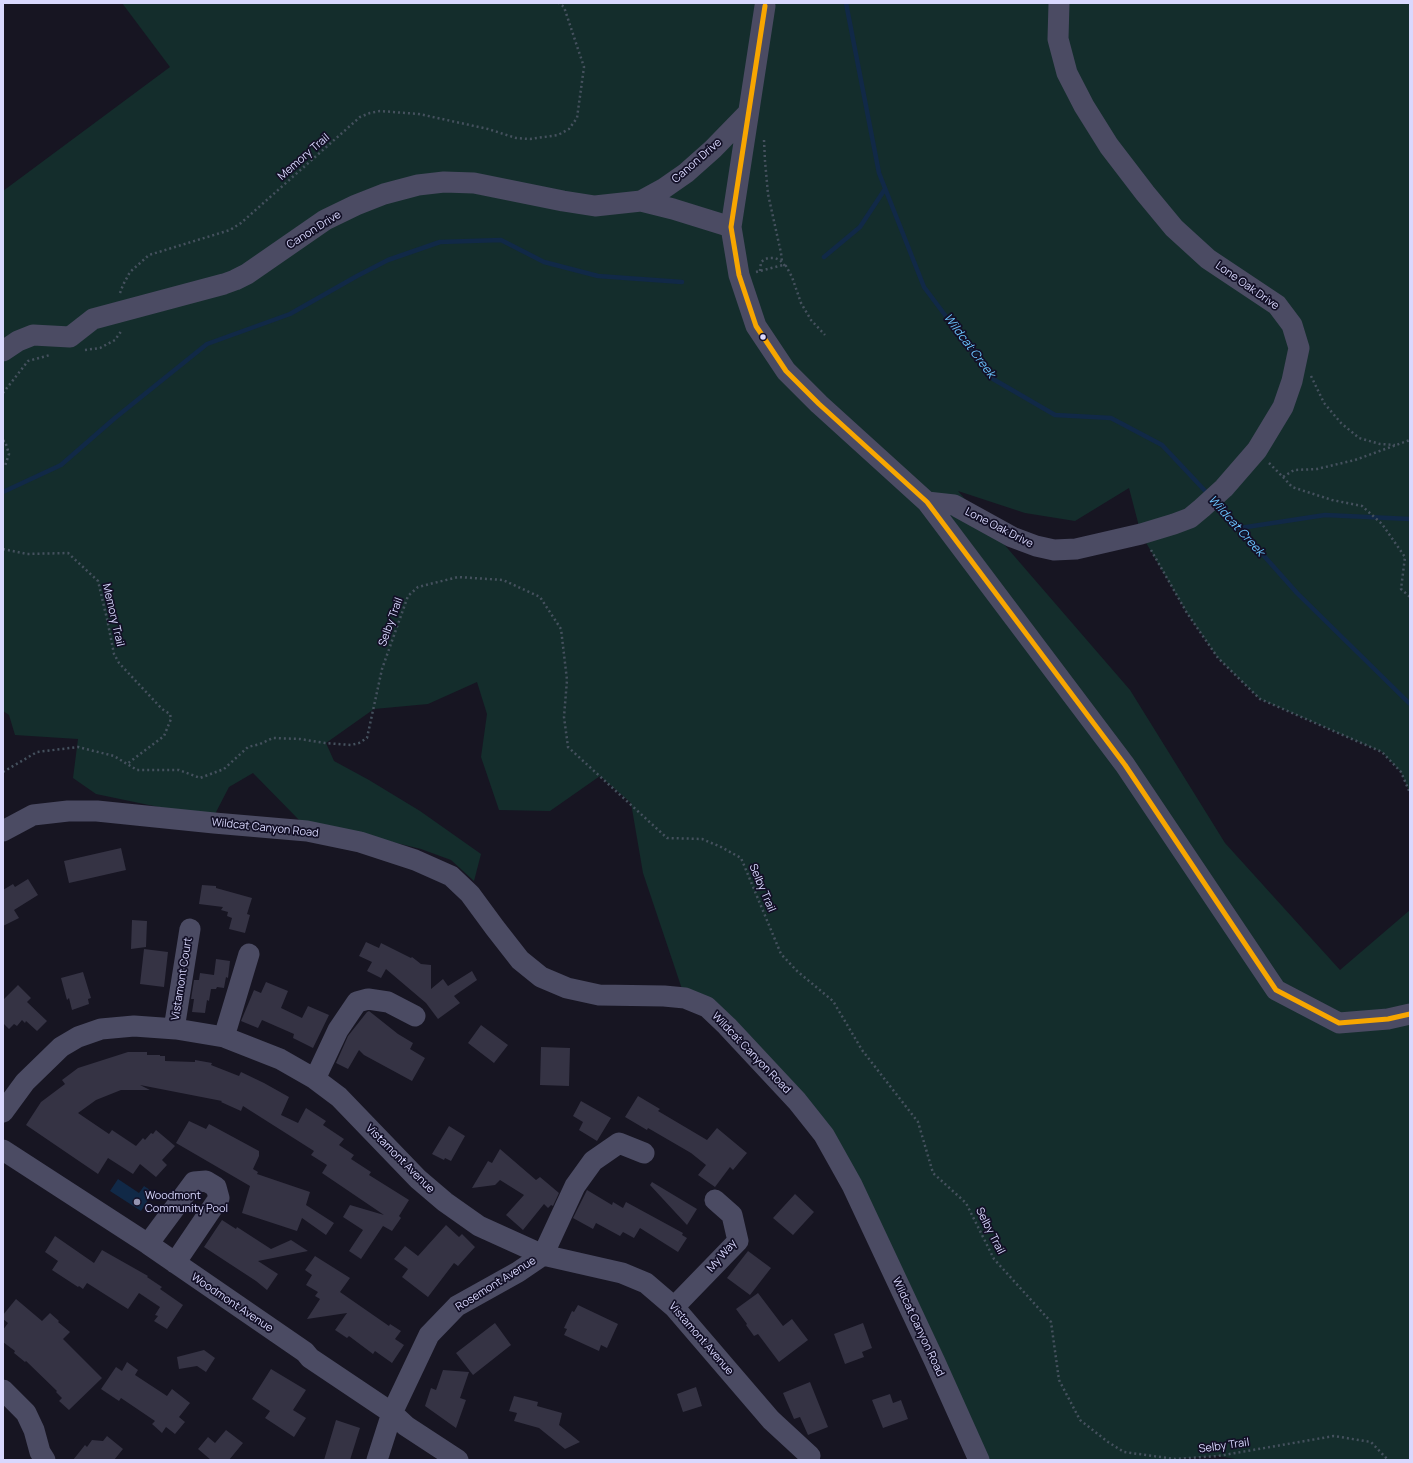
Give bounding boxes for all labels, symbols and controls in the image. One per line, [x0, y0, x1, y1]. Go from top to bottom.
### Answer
street label: Memory Trail [275, 131, 333, 183]
street label: Canon Drive [669, 136, 725, 186]
street label: Canon Drive [284, 208, 344, 252]
street label: Lone Oak Drive [1213, 259, 1281, 313]
water label: Wildcat Creek [940, 311, 998, 381]
unlabelled marker [758, 332, 768, 342]
water label: Wildcat Creek [1205, 493, 1267, 559]
street label: Lone Oak Drive [963, 505, 1035, 551]
street label: Memory Trail [99, 582, 127, 648]
street label: Selby Trail [376, 596, 406, 648]
street label: Wildcat Canyon Road [211, 816, 319, 840]
street label: Selby Trail [746, 862, 778, 914]
street label: Vistamont Court [169, 937, 195, 1021]
street label: Wildcat Canyon Road [709, 1010, 793, 1096]
street label: Vistamont Avenue [363, 1122, 437, 1196]
place label: Woodmont Community Pool [145, 1189, 228, 1215]
marker: Woodmont Community Pool [132, 1197, 142, 1207]
street label: Selby Trail [973, 1205, 1007, 1257]
street label: My Way [704, 1237, 740, 1275]
street label: Rosemont Avenue [453, 1254, 539, 1314]
street label: Woodmont Avenue [189, 1271, 275, 1335]
street label: Wildcat Canyon Road [889, 1275, 947, 1379]
street label: Vistamont Avenue [666, 1300, 736, 1378]
street label: Selby Trail [1198, 1436, 1250, 1456]

